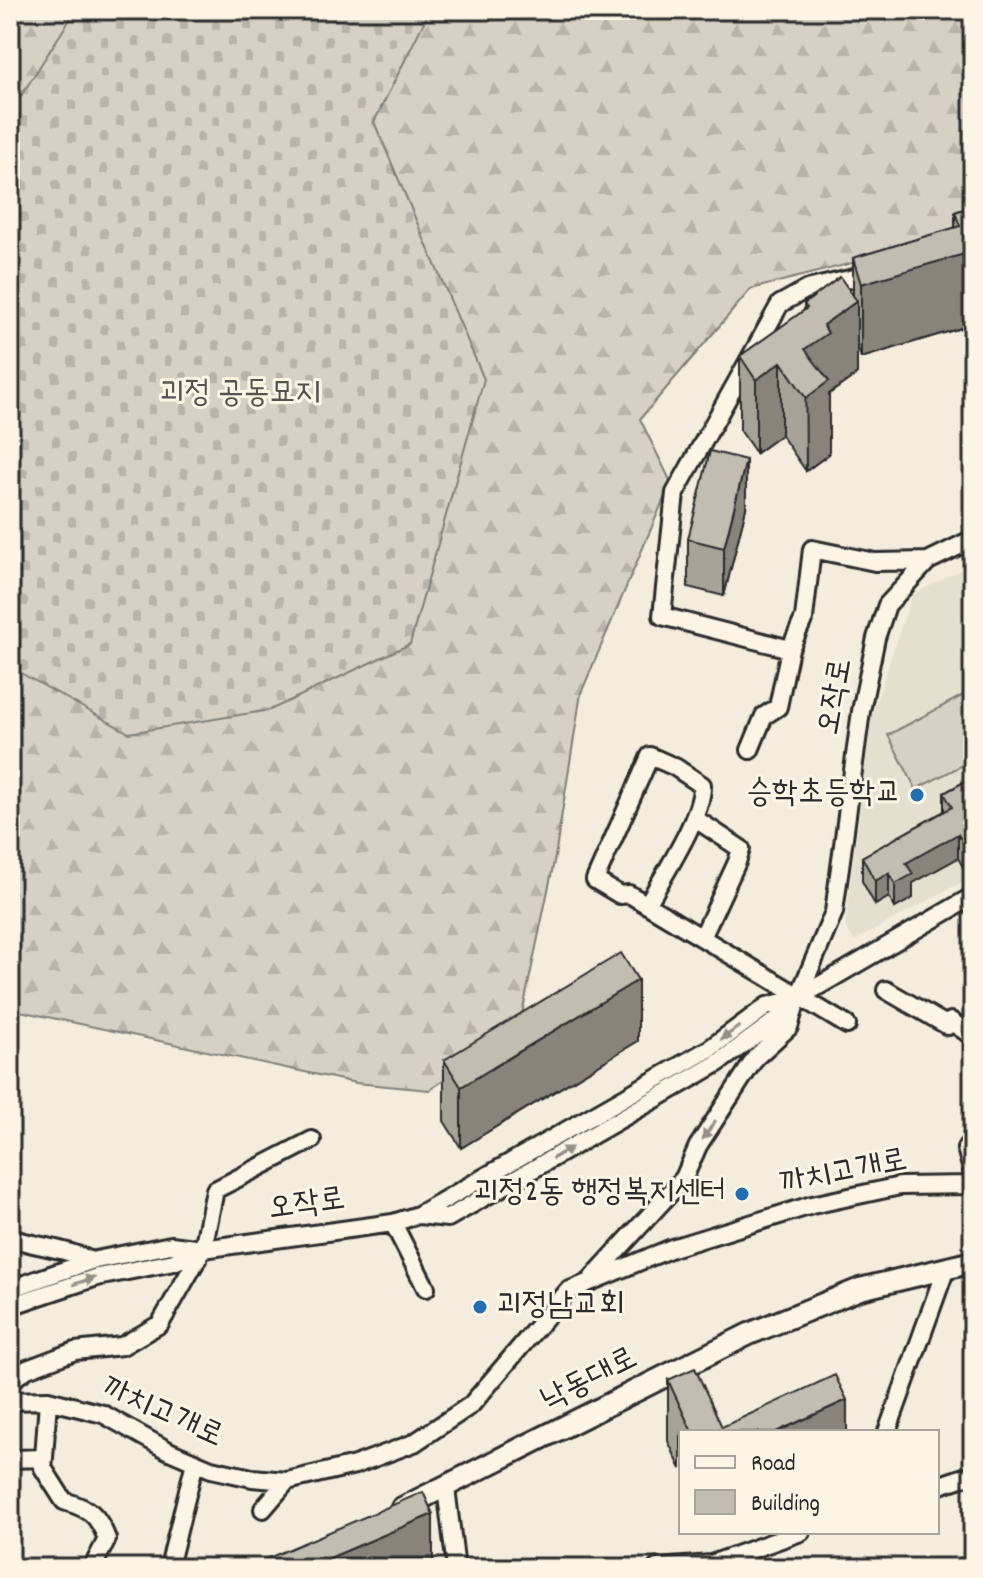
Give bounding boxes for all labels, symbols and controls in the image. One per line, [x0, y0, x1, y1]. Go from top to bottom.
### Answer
park label: 괴정 공동묘지 [159, 372, 321, 418]
street label: 오작로 [808, 655, 866, 739]
place label: 승학초등학교 [747, 772, 901, 818]
marker: 승학초등학교 [908, 786, 926, 804]
one-way arrow [720, 1025, 740, 1041]
one-way arrow [702, 1119, 717, 1141]
street label: 까치고개로 [776, 1139, 912, 1209]
one-way arrow [551, 1146, 573, 1160]
place label: 괴정2동 행정복지센터 [473, 1171, 726, 1217]
street label: 오작로 [266, 1178, 348, 1234]
marker: 괴정2동 행정복지센터 [733, 1185, 751, 1203]
one-way arrow [72, 1275, 96, 1287]
place label: 괴정남교회 [496, 1284, 625, 1330]
marker: 괴정남교회 [471, 1298, 489, 1316]
street label: 낙동대로 [534, 1337, 646, 1425]
street label: 까치고개로 [94, 1367, 230, 1461]
legend [679, 1430, 939, 1534]
text: Road [751, 1448, 796, 1482]
text: Building [751, 1488, 820, 1522]

